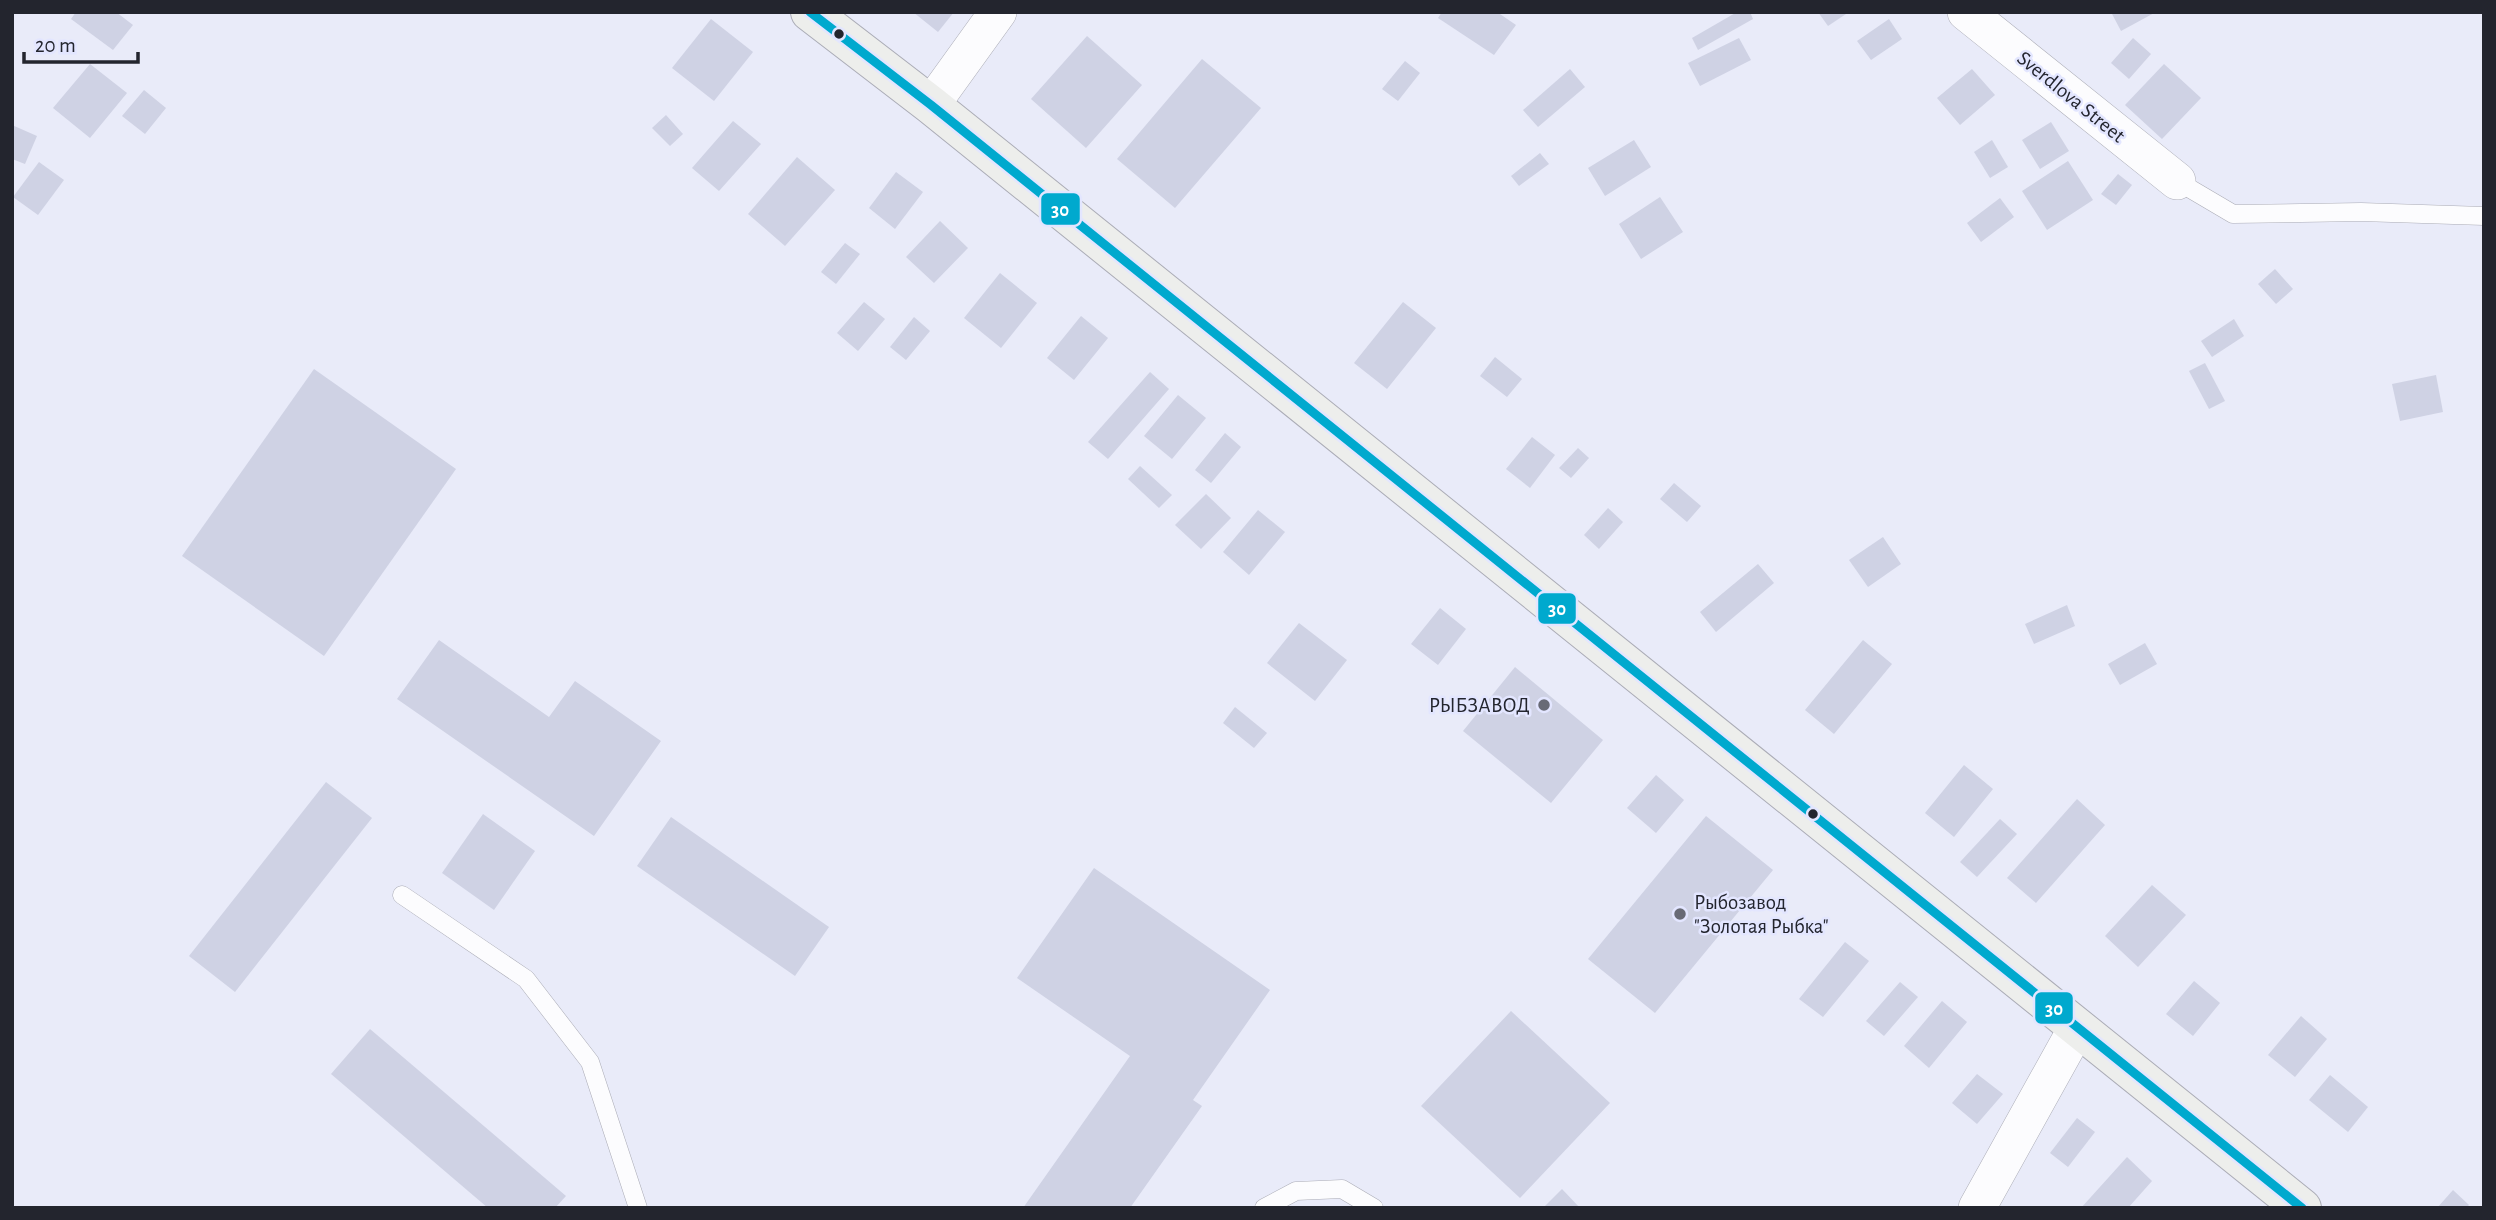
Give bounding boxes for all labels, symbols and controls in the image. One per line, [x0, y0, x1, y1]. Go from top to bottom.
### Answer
scale bar [24, 21, 138, 65]
unlabelled marker [832, 27, 846, 41]
text: 20 m [35, 35, 76, 56]
street label: Sverdlova Street [2013, 47, 2129, 147]
line badge: 30 [1040, 192, 1081, 226]
text: 30 [1051, 201, 1069, 220]
line badge: 30 [1537, 592, 1577, 625]
text: 30 [1548, 600, 1566, 619]
place label: РЫБЗАВОД [1429, 695, 1530, 716]
marker: РЫБЗАВОД [1536, 697, 1552, 713]
unlabelled marker [1806, 807, 1820, 821]
place label: Рыбозавод "Золотая Рыбка" [1694, 892, 1829, 937]
marker: Рыбозавод "Золотая Рыбка" [1672, 906, 1688, 922]
line badge: 30 [2034, 991, 2074, 1025]
text: 30 [2045, 1000, 2063, 1019]

